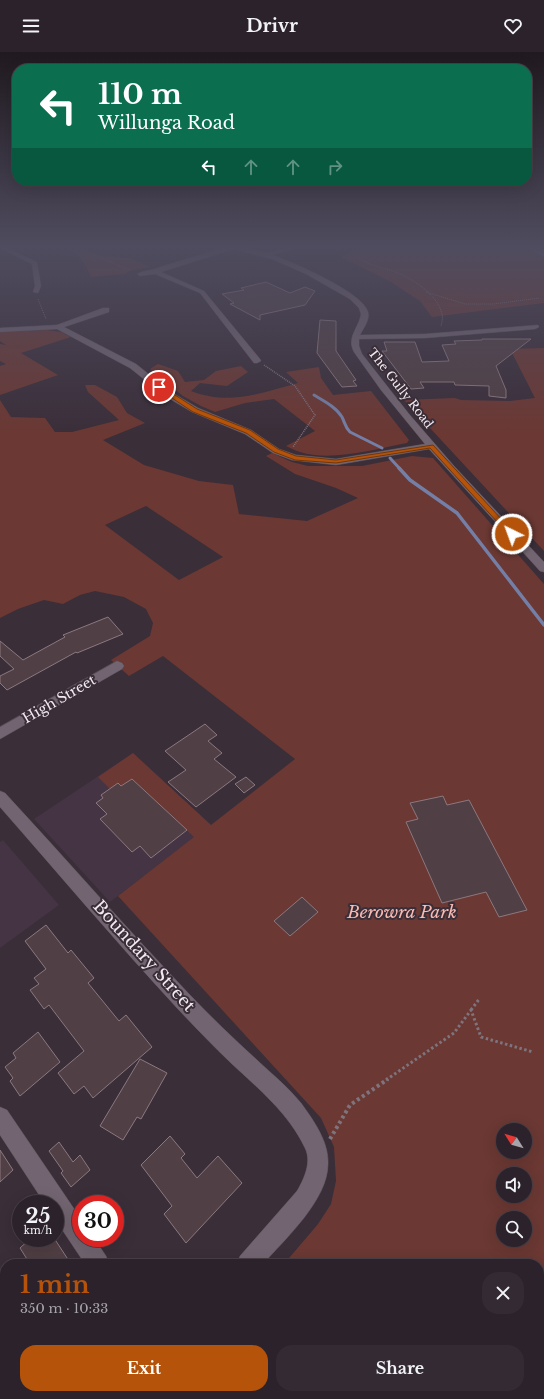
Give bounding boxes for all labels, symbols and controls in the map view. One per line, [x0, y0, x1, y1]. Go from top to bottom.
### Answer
icon: menu [20, 15, 42, 37]
text: Drivr [246, 15, 298, 37]
icon: heart [502, 15, 524, 37]
text: 110 m [98, 77, 182, 112]
icon: left [32, 80, 84, 132]
text: Willunga Road [98, 112, 235, 134]
icon: left [198, 156, 220, 178]
icon: ahead [240, 156, 262, 178]
icon: ahead [282, 156, 304, 178]
icon: right [324, 156, 346, 178]
street label: The Gully Road [365, 345, 437, 431]
pin [142, 370, 176, 404]
icon: arrive [148, 376, 170, 398]
position arrow [491, 513, 533, 555]
street label: High Street [19, 670, 100, 727]
street label: Boundary Street [88, 896, 200, 1016]
park label: Berowra Park [346, 902, 457, 923]
north arrow [496, 1123, 532, 1159]
map controls [496, 1123, 532, 1247]
button: sound [496, 1167, 532, 1203]
speed limit sign: 30 [72, 1195, 124, 1247]
text: 25 [26, 1204, 50, 1228]
button: search [496, 1211, 532, 1247]
text: km/h [24, 1224, 52, 1237]
text: 1 min [20, 1270, 90, 1299]
button: close [482, 1272, 524, 1314]
text: 350 m · 10:33 [20, 1300, 108, 1317]
button: Exit [20, 1345, 268, 1391]
button: Share [276, 1345, 524, 1391]

